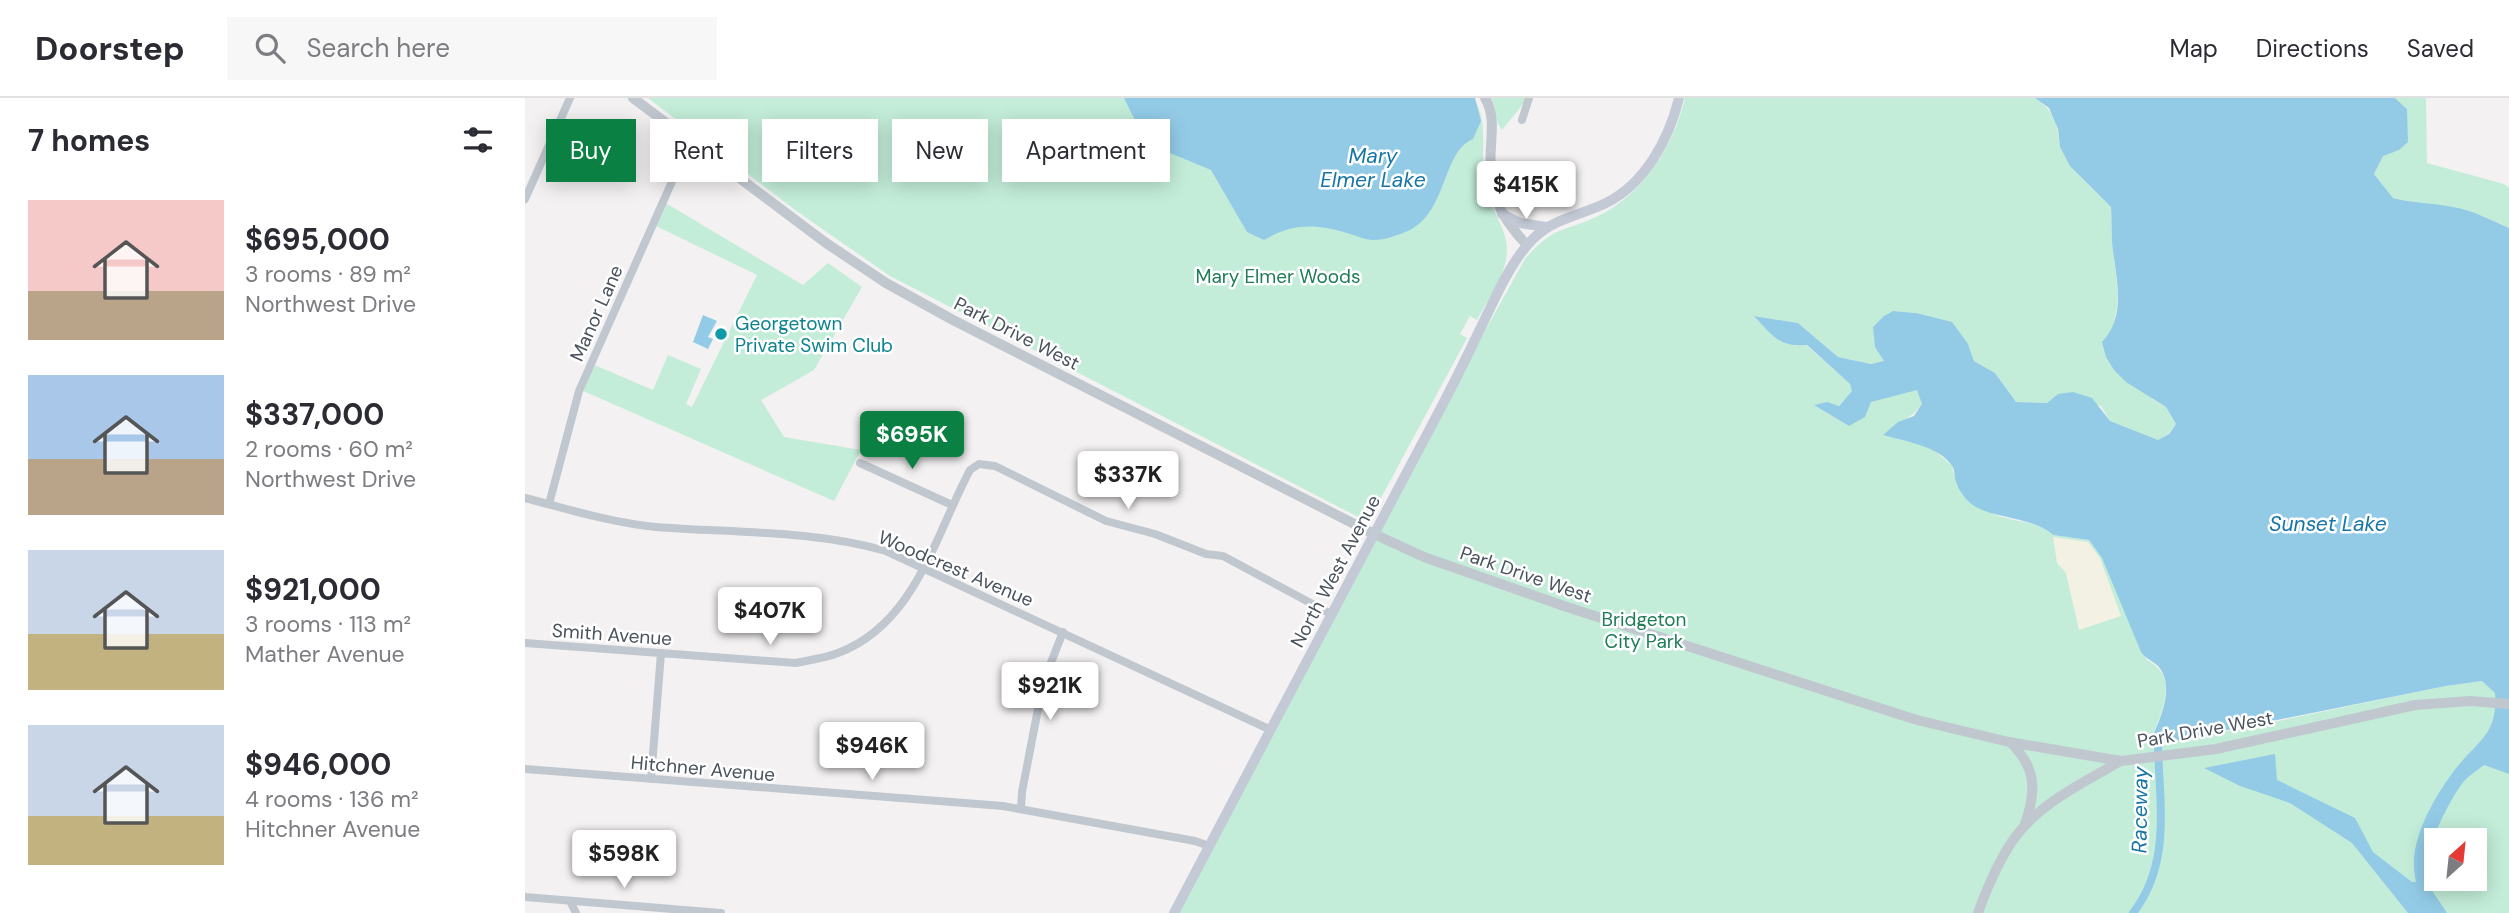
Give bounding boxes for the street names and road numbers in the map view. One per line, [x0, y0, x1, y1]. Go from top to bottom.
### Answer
street label: Manor Lane [564, 261, 629, 365]
street label: Park Drive West [950, 291, 1084, 376]
street label: North West Avenue [1285, 491, 1386, 652]
street label: Woodcrest Avenue [874, 524, 1037, 612]
street label: Park Drive West [1457, 540, 1595, 609]
street label: Smith Avenue [551, 618, 673, 651]
street label: Park Drive West [2135, 705, 2275, 754]
street label: Hitchner Avenue [630, 750, 776, 787]

